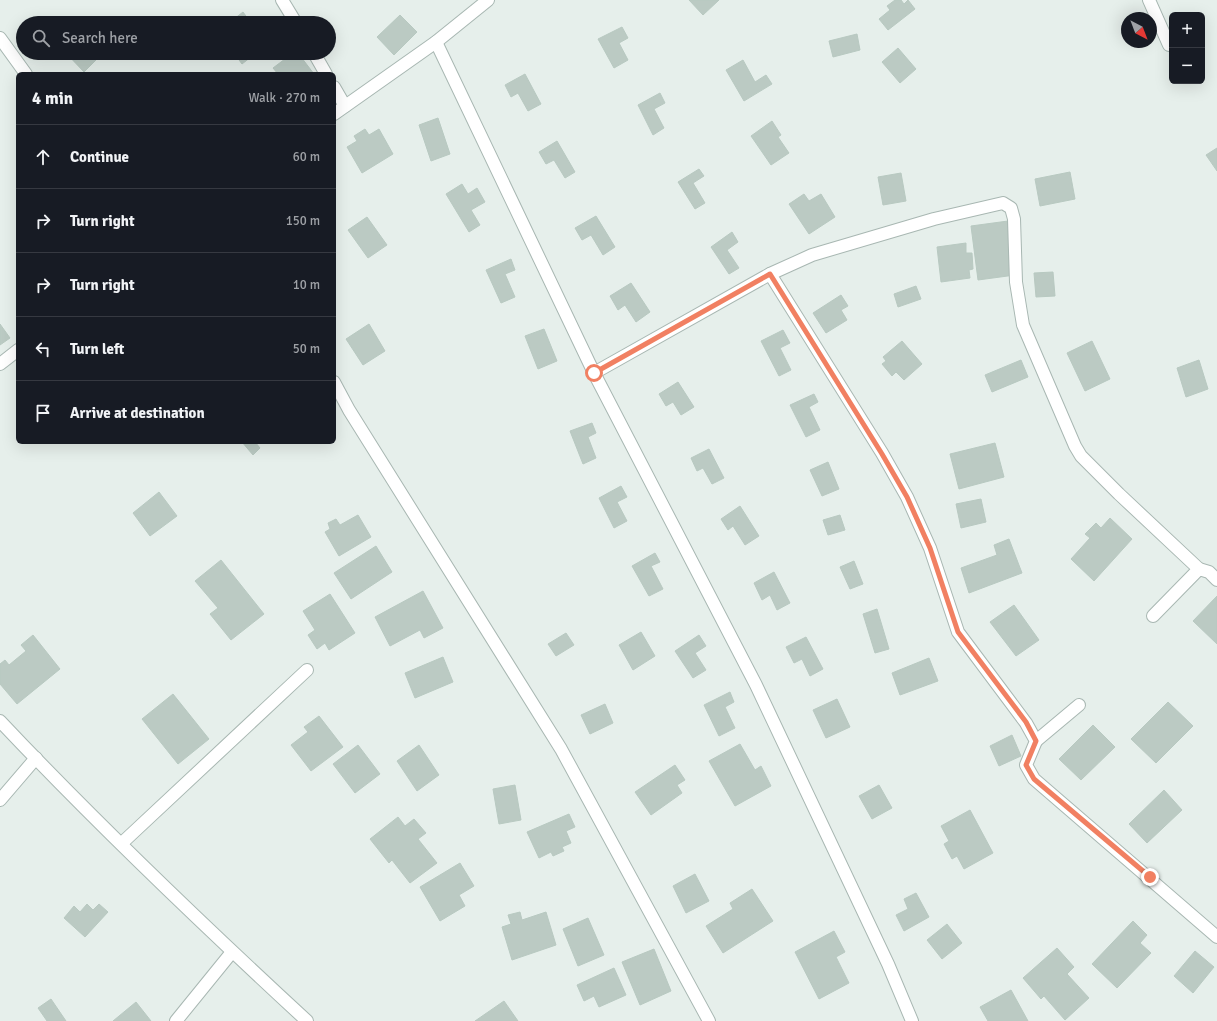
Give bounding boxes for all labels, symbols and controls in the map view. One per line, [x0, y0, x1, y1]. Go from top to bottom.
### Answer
north arrow [1121, 12, 1157, 48]
map controls [1169, 12, 1205, 84]
button: + [1169, 12, 1205, 48]
search box [16, 16, 336, 60]
icon: search [30, 27, 52, 49]
text: Search here [62, 29, 138, 47]
button: − [1169, 48, 1205, 84]
text: 4 min [32, 88, 73, 109]
text: Walk · 270 m [249, 90, 320, 106]
icon: ahead [32, 146, 54, 168]
text: Continue [70, 148, 129, 166]
text: 60 m [293, 149, 320, 165]
icon: right [32, 210, 54, 232]
text: Turn right [70, 212, 135, 230]
text: 150 m [286, 213, 320, 229]
icon: right [32, 274, 54, 296]
text: Turn right [70, 276, 135, 294]
text: 10 m [293, 277, 320, 293]
icon: left [32, 338, 54, 360]
text: Turn left [70, 340, 124, 358]
text: 50 m [293, 341, 320, 357]
route start [585, 364, 603, 382]
icon: arrive [32, 402, 54, 424]
text: Arrive at destination [70, 404, 205, 422]
route end [1141, 868, 1159, 886]

